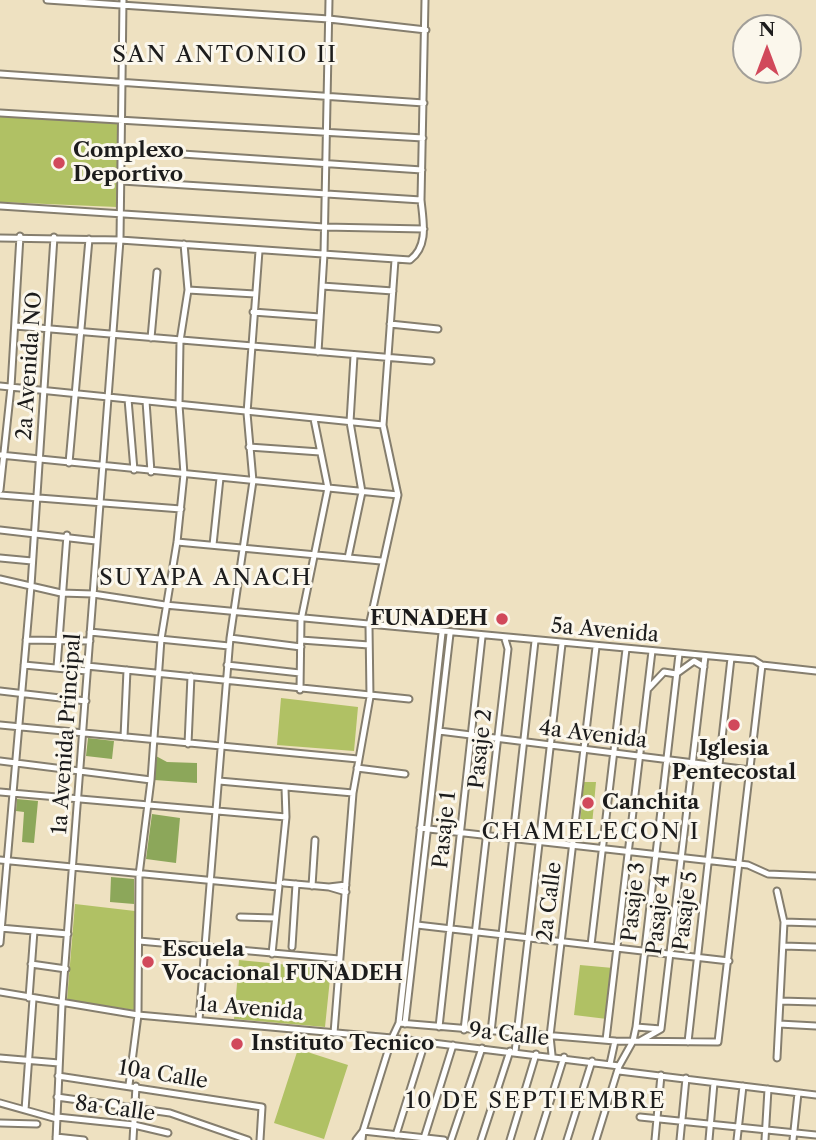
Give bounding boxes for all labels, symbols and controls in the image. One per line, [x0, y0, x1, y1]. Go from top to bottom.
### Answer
north arrow [732, 14, 802, 84]
text: N [759, 18, 775, 41]
district label: SAN ANTONIO II [114, 41, 336, 69]
place label: Complexo Deportivo [73, 138, 184, 188]
marker: Complexo Deportivo [51, 155, 67, 171]
street label: 2a Avenida NO [12, 291, 48, 441]
district label: SUYAPA ANACH [101, 564, 311, 592]
place label: FUNADEH [370, 606, 488, 632]
marker: FUNADEH [494, 611, 510, 627]
street label: 5a Avenida [550, 614, 660, 648]
street label: 1a Avenida Principal [47, 633, 87, 835]
street label: Pasaje 2 [464, 708, 498, 790]
street label: 4a Avenida [537, 716, 649, 754]
marker: Iglesia Pentecostal [726, 717, 742, 733]
place label: Iglesia Pentecostal [672, 736, 796, 786]
street label: Pasaje 1 [428, 790, 462, 870]
place label: Canchita [602, 790, 700, 816]
marker: Canchita [580, 795, 596, 811]
district label: CHAMELECON I [483, 818, 699, 846]
street label: 2a Calle [533, 861, 567, 943]
street label: Pasaje 3 [617, 861, 651, 943]
street label: Pasaje 5 [669, 870, 703, 952]
street label: Pasaje 4 [642, 874, 676, 956]
place label: Escuela Vocacional FUNADEH [162, 937, 403, 987]
marker: Escuela Vocacional FUNADEH [140, 954, 156, 970]
street label: 1a Avenida [197, 992, 305, 1026]
street label: 9a Calle [468, 1018, 550, 1052]
place label: Instituto Tecnico [251, 1031, 434, 1057]
marker: Instituto Tecnico [229, 1036, 245, 1052]
street label: 10a Calle [116, 1055, 210, 1095]
district label: 10 DE SEPTIEMBRE [407, 1087, 665, 1115]
street label: 8a Calle [73, 1091, 157, 1127]

